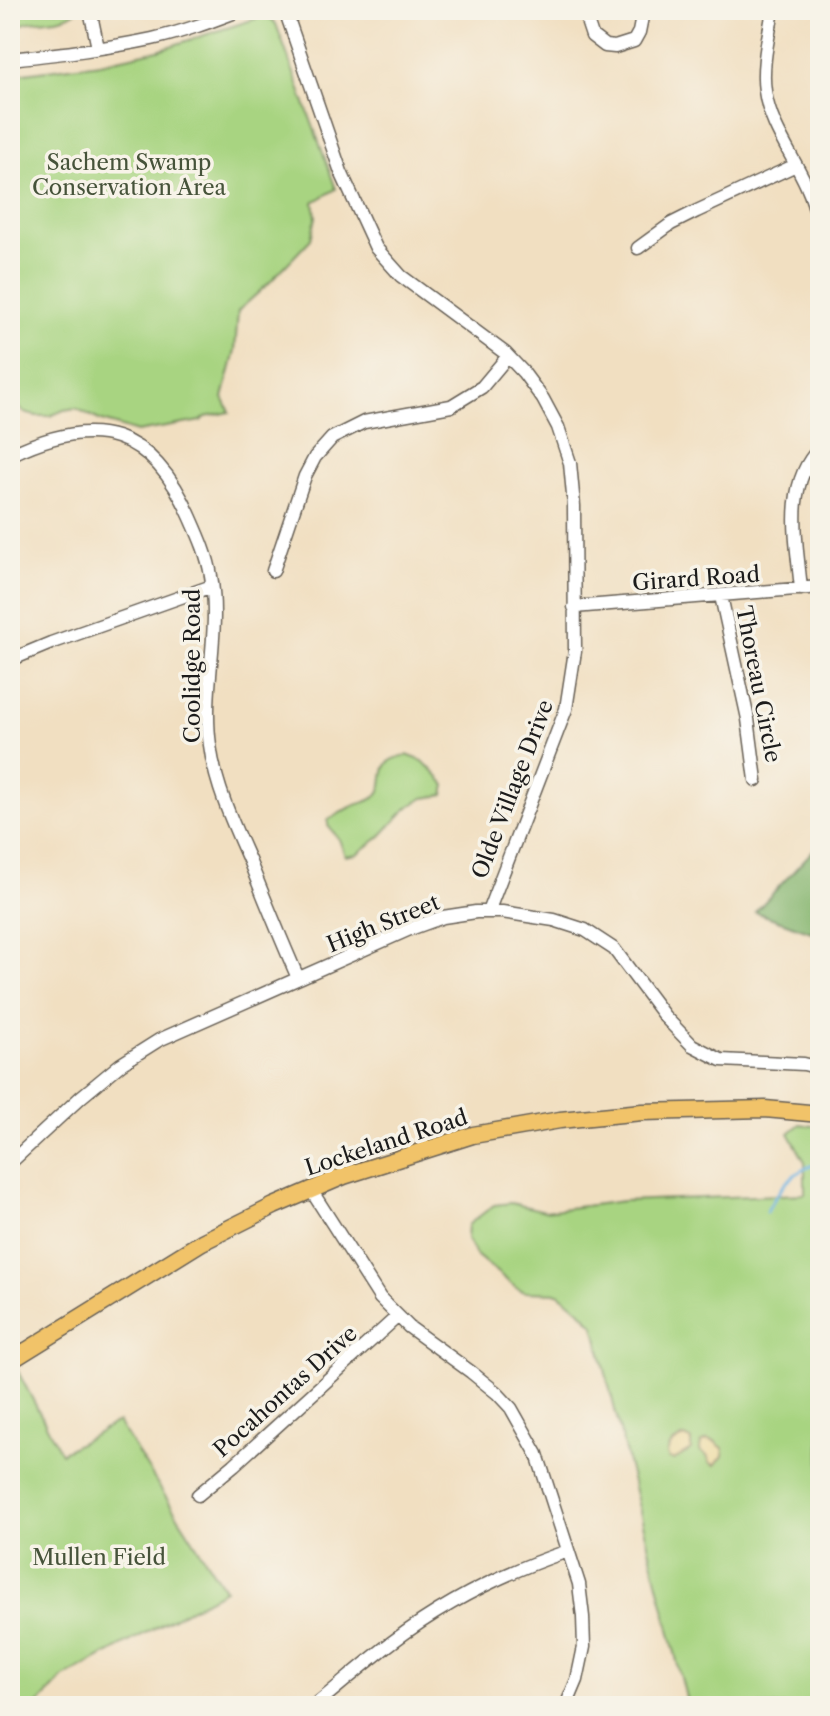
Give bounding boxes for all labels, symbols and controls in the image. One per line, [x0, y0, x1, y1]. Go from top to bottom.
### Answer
park label: Sachem Swamp Conservation Area [32, 149, 226, 201]
street label: Girard Road [631, 561, 761, 596]
street label: Coolidge Road [179, 589, 206, 743]
street label: Thoreau Circle [730, 603, 787, 765]
street label: Olde Village Drive [466, 696, 559, 882]
street label: High Street [323, 889, 444, 958]
street label: Lockeland Road [302, 1103, 471, 1181]
street label: Pocahontas Drive [208, 1320, 363, 1463]
park label: Mullen Field [32, 1544, 166, 1571]

